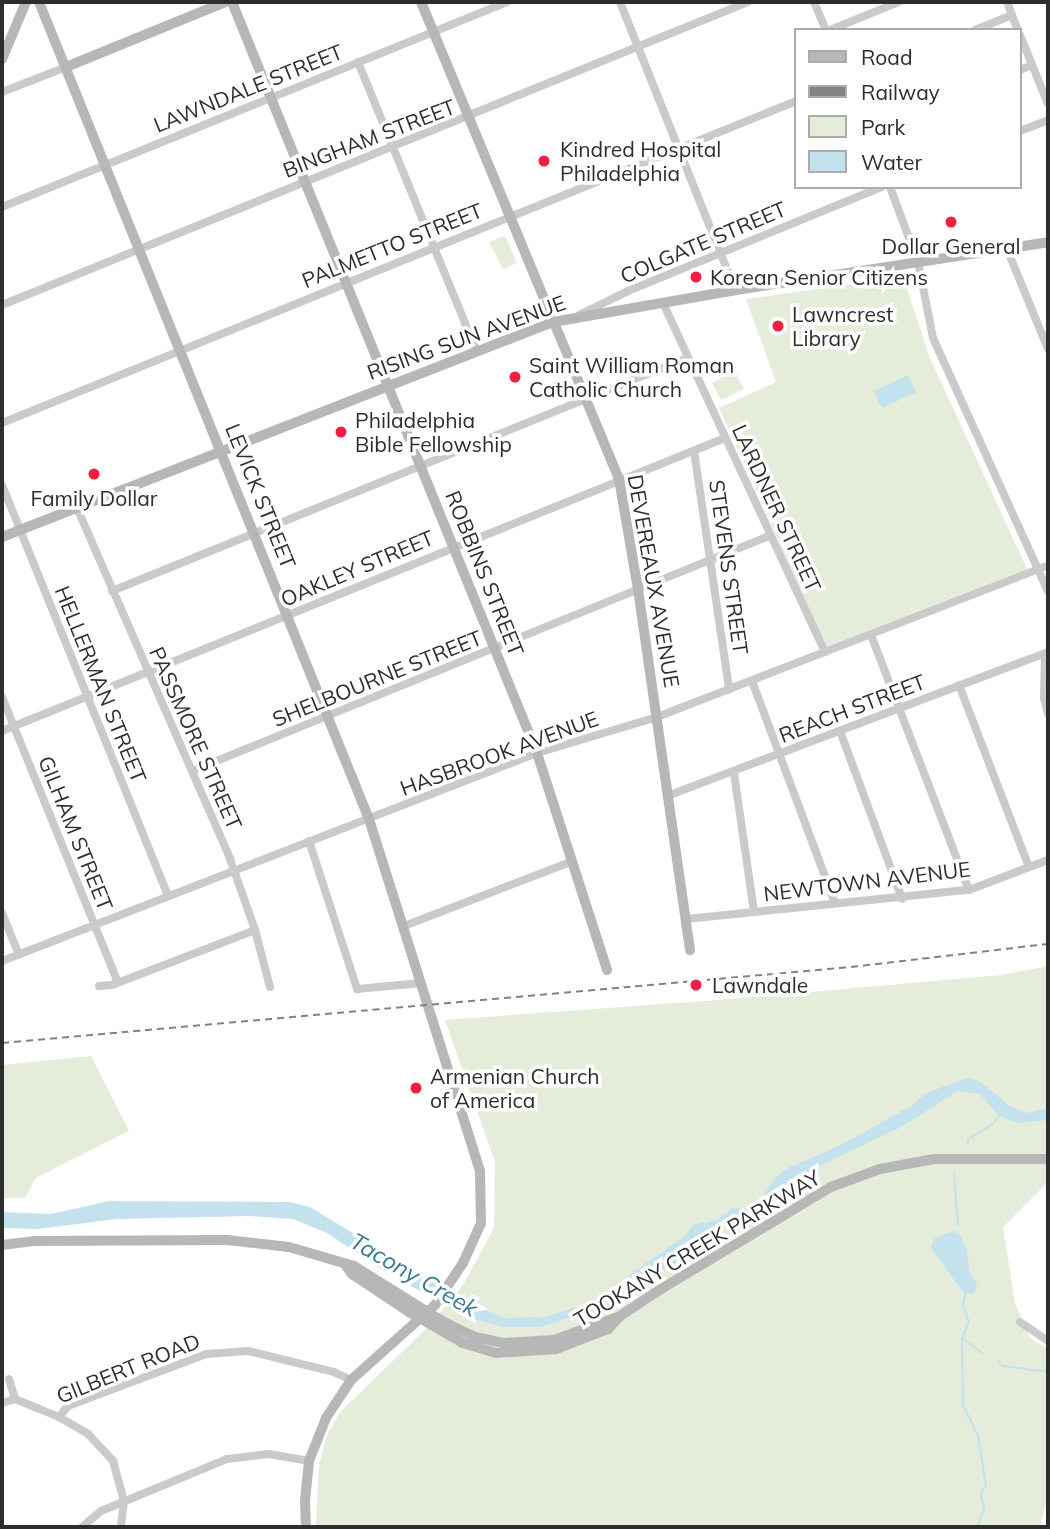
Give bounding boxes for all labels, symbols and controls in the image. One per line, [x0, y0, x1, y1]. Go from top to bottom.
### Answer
legend [794, 28, 1022, 189]
street label: LAWNDALE STREET [150, 39, 346, 137]
text: Road [861, 44, 912, 70]
text: Railway [861, 79, 940, 105]
street label: BINGHAM STREET [279, 93, 459, 183]
text: Park [861, 114, 905, 140]
place label: Kindred Hospital Philadelphia [560, 136, 721, 186]
text: Water [861, 149, 922, 175]
marker: Kindred Hospital Philadelphia [534, 151, 554, 171]
street label: COLGATE STREET [616, 196, 790, 288]
street label: PALMETTO STREET [298, 197, 486, 293]
marker: Dollar General [943, 214, 959, 230]
place label: Dollar General [882, 233, 1020, 259]
place label: Korean Senior Citizens [710, 264, 928, 290]
marker: Korean Senior Citizens [688, 269, 704, 285]
street label: RISING SUN AVENUE [363, 289, 569, 385]
place label: Lawncrest Library [792, 301, 893, 351]
marker: Lawncrest Library [770, 318, 786, 334]
place label: Saint William Roman Catholic Church [529, 352, 734, 402]
marker: Saint William Roman Catholic Church [507, 369, 523, 385]
place label: Philadelphia Bible Fellowship [355, 407, 512, 457]
street label: LEVICK STREET [220, 420, 302, 572]
street label: LARDNER STREET [727, 420, 827, 596]
marker: Philadelphia Bible Fellowship [333, 424, 349, 440]
marker: Family Dollar [86, 466, 102, 482]
street label: DEVEREAUX AVENUE [623, 473, 685, 689]
street label: STEVENS STREET [704, 478, 754, 656]
place label: Family Dollar [31, 485, 157, 511]
street label: ROBBINS STREET [440, 487, 530, 659]
street label: OAKLEY STREET [277, 524, 437, 612]
street label: HELLERMAN STREET [50, 582, 152, 786]
street label: SHELBOURNE STREET [268, 624, 486, 732]
street label: PASSMORE STREET [144, 643, 248, 833]
street label: REACH STREET [775, 669, 929, 747]
street label: HASBROOK AVENUE [396, 705, 602, 801]
street label: GILHAM STREET [34, 752, 118, 914]
street label: NEWTOWN AVENUE [762, 856, 972, 906]
place label: Lawndale [712, 972, 808, 998]
marker: Lawndale [686, 975, 706, 995]
place label: Armenian Church of America [430, 1063, 600, 1113]
marker: Armenian Church of America [408, 1080, 424, 1096]
street label: TOOKANY CREEK PARKWAY [569, 1164, 825, 1332]
water label: Tacony Creek [345, 1227, 483, 1323]
street label: GILBERT ROAD [53, 1328, 203, 1408]

